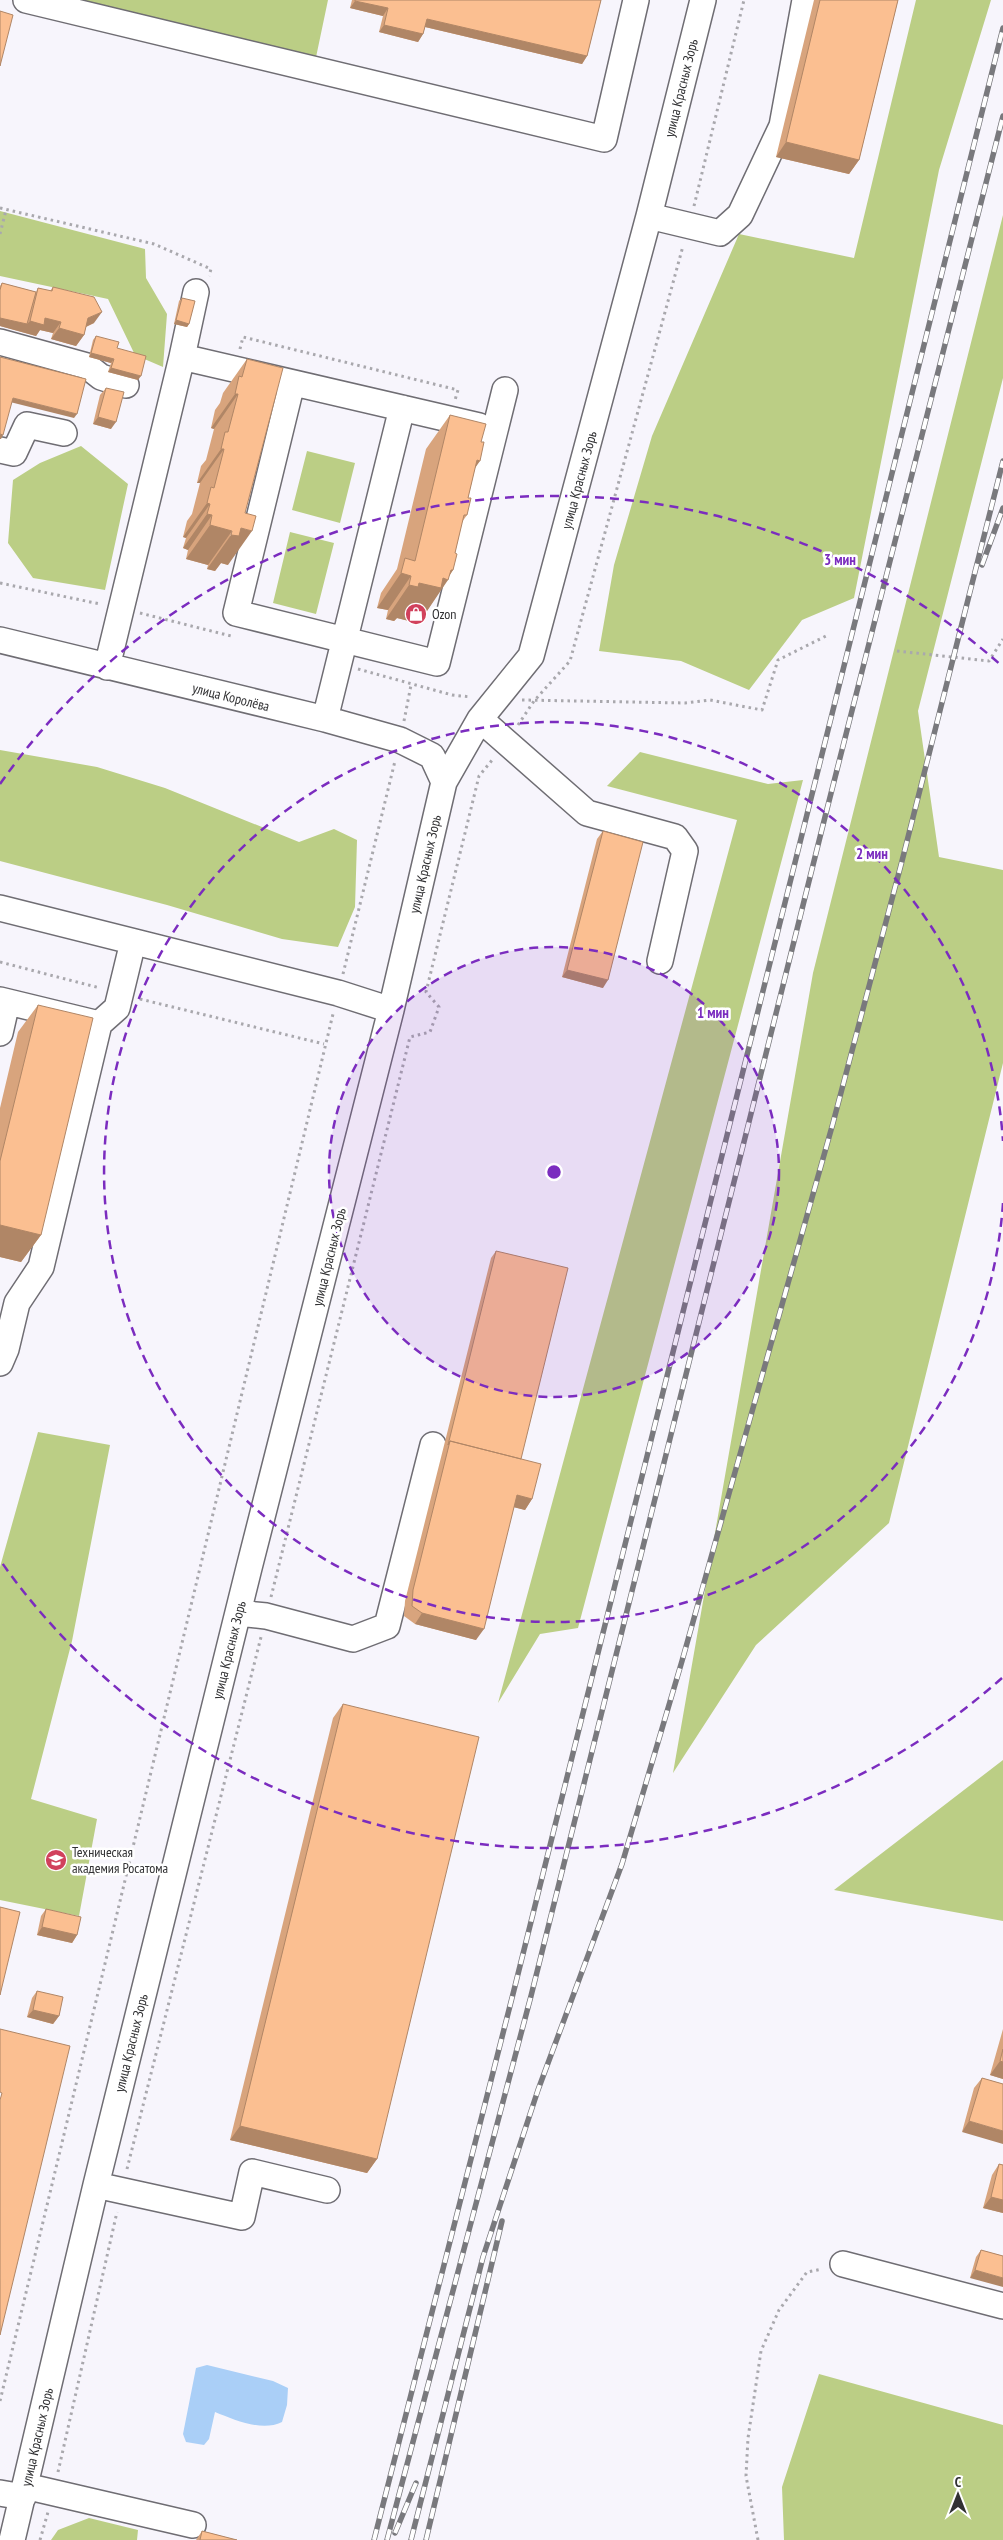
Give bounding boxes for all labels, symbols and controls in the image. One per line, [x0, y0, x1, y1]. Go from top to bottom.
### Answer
street label: улица Красных Зорь [660, 37, 702, 139]
street label: улица Красных Зорь [557, 429, 601, 531]
text: 3 мин [824, 550, 856, 569]
shop icon: Ozon [404, 602, 428, 626]
place label: Ozon [432, 605, 457, 623]
street label: улица Королёва [191, 679, 271, 715]
street label: улица Красных Зорь [405, 813, 445, 915]
text: 2 мин [856, 844, 888, 863]
text: 1 мин [697, 1003, 729, 1022]
centre of rings [545, 1163, 563, 1181]
street label: улица Красных Зорь [308, 1206, 350, 1308]
street label: улица Красных Зорь [208, 1599, 250, 1701]
place label: Техническая академия Росатома [72, 1843, 168, 1877]
school or university icon: Техническая академия Росатома [44, 1848, 68, 1872]
street label: улица Красных Зорь [110, 1992, 152, 2094]
street label: улица Красных Зорь [17, 2386, 57, 2488]
north arrow [933, 2470, 983, 2520]
text: С [955, 2473, 962, 2491]

